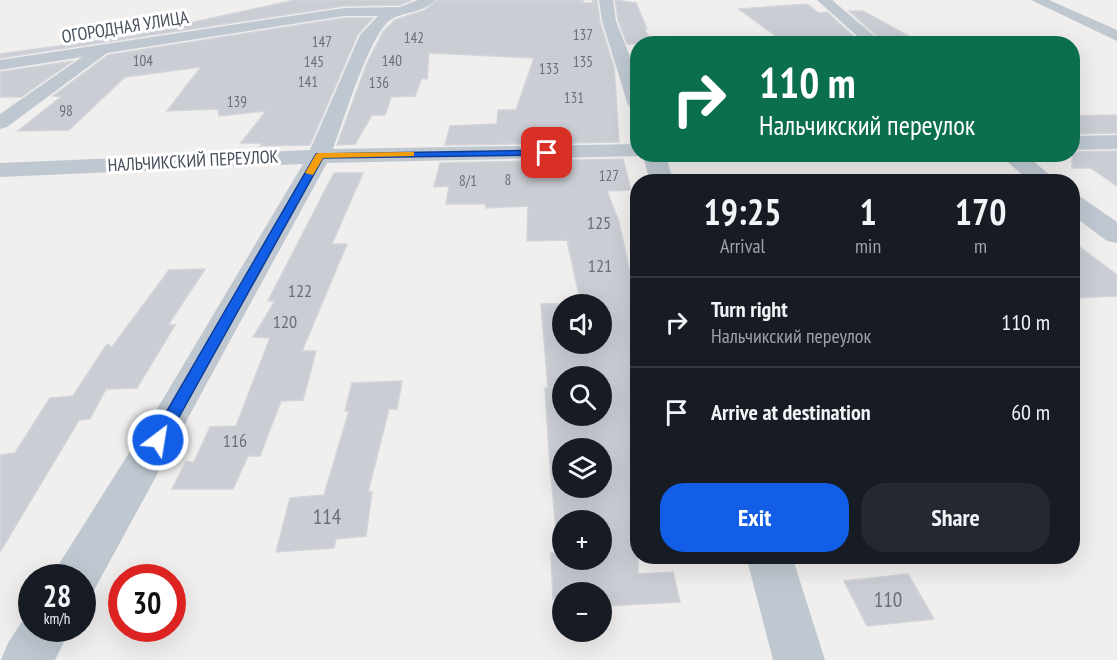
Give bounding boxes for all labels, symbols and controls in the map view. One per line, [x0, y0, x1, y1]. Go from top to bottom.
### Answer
street label: ОГОРОДНАЯ УЛИЦА [60, 5, 190, 48]
house number: 137 [573, 25, 593, 44]
house number: 142 [404, 28, 424, 47]
house number: 147 [312, 32, 332, 51]
house number: 104 [133, 51, 153, 70]
house number: 140 [382, 51, 402, 70]
house number: 145 [304, 52, 324, 71]
house number: 135 [573, 52, 593, 71]
text: 110 m [759, 55, 856, 110]
house number: 133 [539, 59, 559, 78]
icon: right [660, 60, 738, 138]
house number: 141 [298, 72, 318, 91]
house number: 136 [369, 73, 389, 92]
house number: 131 [564, 88, 584, 107]
house number: 139 [227, 92, 247, 111]
house number: 98 [59, 101, 73, 120]
text: Нальчикский переулок [759, 108, 975, 142]
pin [521, 127, 572, 178]
icon: arrive [530, 136, 563, 169]
street label: НАЛЬЧИКСКИЙ ПЕРЕУЛОК [107, 145, 279, 176]
house number: 127 [599, 166, 619, 185]
house number: 8 [505, 170, 511, 189]
house number: 8/1 [459, 171, 477, 190]
text: 19:25 [704, 188, 781, 235]
text: 1 [859, 188, 877, 235]
text: 170 [955, 188, 1006, 235]
house number: 125 [587, 211, 611, 234]
text: Arrival [720, 233, 765, 259]
text: min [855, 233, 881, 259]
text: m [974, 233, 987, 259]
house number: 121 [588, 254, 612, 277]
house number: 122 [288, 279, 312, 302]
map controls [552, 294, 612, 642]
button: sound [552, 294, 612, 354]
text: Turn right [711, 295, 788, 323]
icon: right [660, 306, 693, 339]
text: 110 m [1001, 308, 1050, 336]
house number: 120 [273, 310, 297, 333]
text: Нальчикский переулок [711, 323, 871, 349]
button: search [552, 366, 612, 426]
icon: arrive [660, 396, 693, 429]
text: Arrive at destination [711, 398, 871, 426]
text: 60 m [1011, 398, 1050, 426]
position arrow [126, 408, 190, 472]
house number: 116 [223, 429, 247, 452]
button: layers [552, 438, 612, 498]
button: Exit [660, 483, 849, 552]
button: Share [861, 483, 1050, 552]
house number: 114 [313, 503, 342, 530]
button: + [552, 510, 612, 570]
speed limit sign: 30 [108, 564, 186, 642]
text: 28 [43, 576, 71, 615]
button: − [552, 582, 612, 642]
house number: 110 [874, 586, 902, 613]
text: km/h [44, 609, 70, 628]

